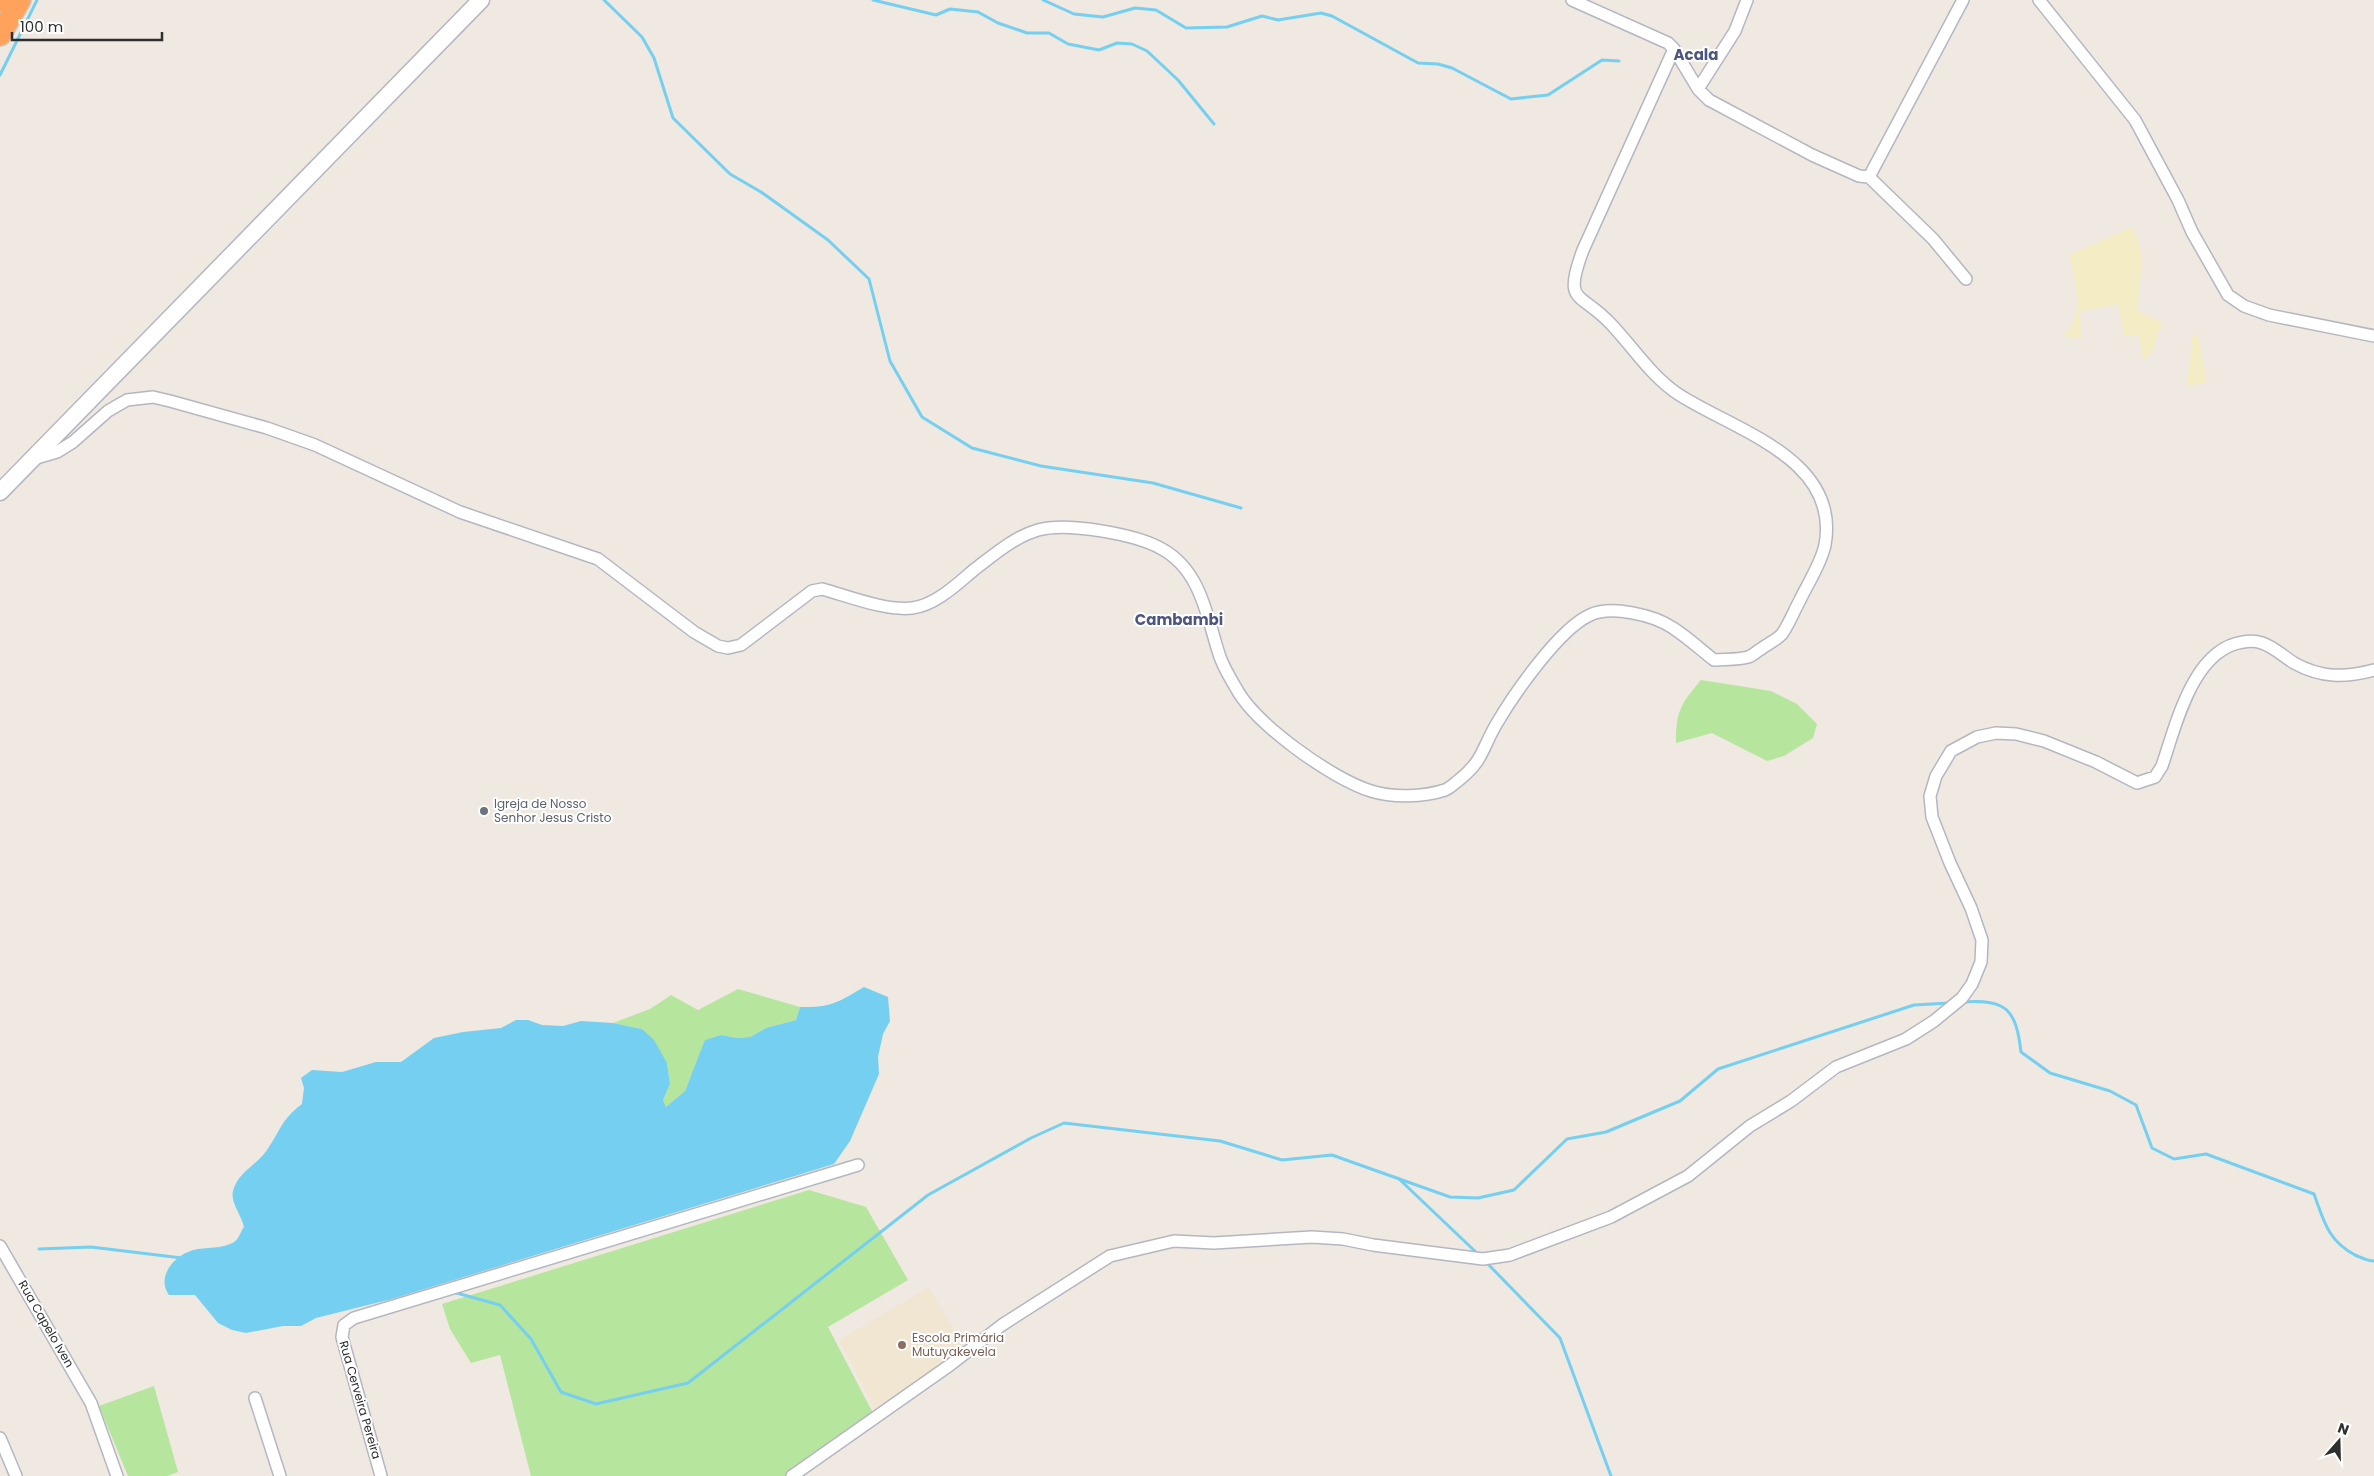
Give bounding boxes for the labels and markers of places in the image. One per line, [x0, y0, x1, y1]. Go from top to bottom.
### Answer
place label: Igreja de Nosso Senhor Jesus Cristo [494, 795, 612, 826]
marker: Igreja de Nosso Senhor Jesus Cristo [478, 805, 490, 817]
place label: Escola Primária Mutuyakevela [912, 1329, 1004, 1360]
marker: Escola Primária Mutuyakevela [896, 1339, 908, 1351]

